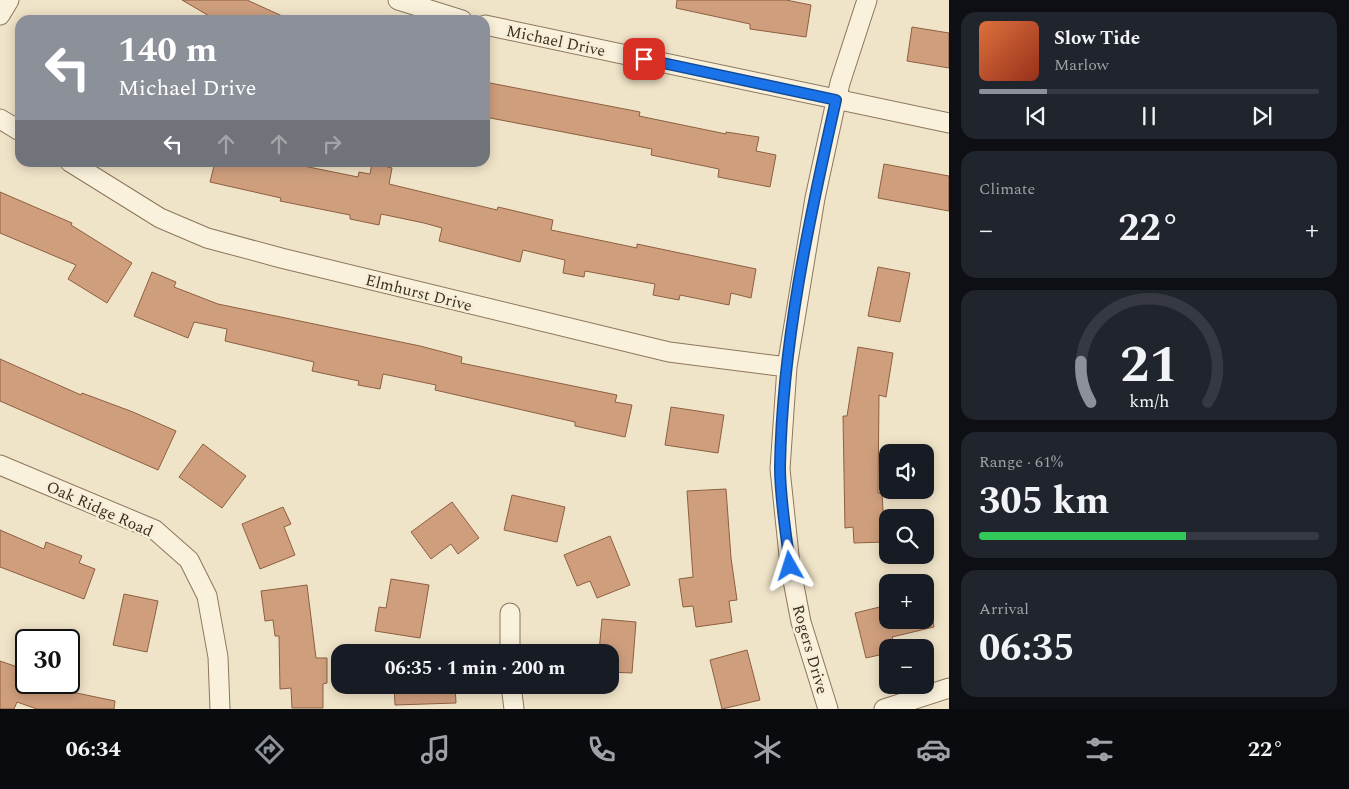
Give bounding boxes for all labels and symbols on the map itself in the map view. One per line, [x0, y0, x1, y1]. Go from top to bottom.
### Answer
street label: Michael Drive [504, 19, 608, 63]
pin [623, 38, 665, 80]
street label: Elmhurst Drive [363, 268, 475, 318]
street label: Oak Ridge Road [42, 475, 157, 543]
position arrow [763, 539, 815, 591]
street label: Rogers Drive [786, 602, 834, 697]
speed limit sign: 30 [15, 629, 80, 694]

